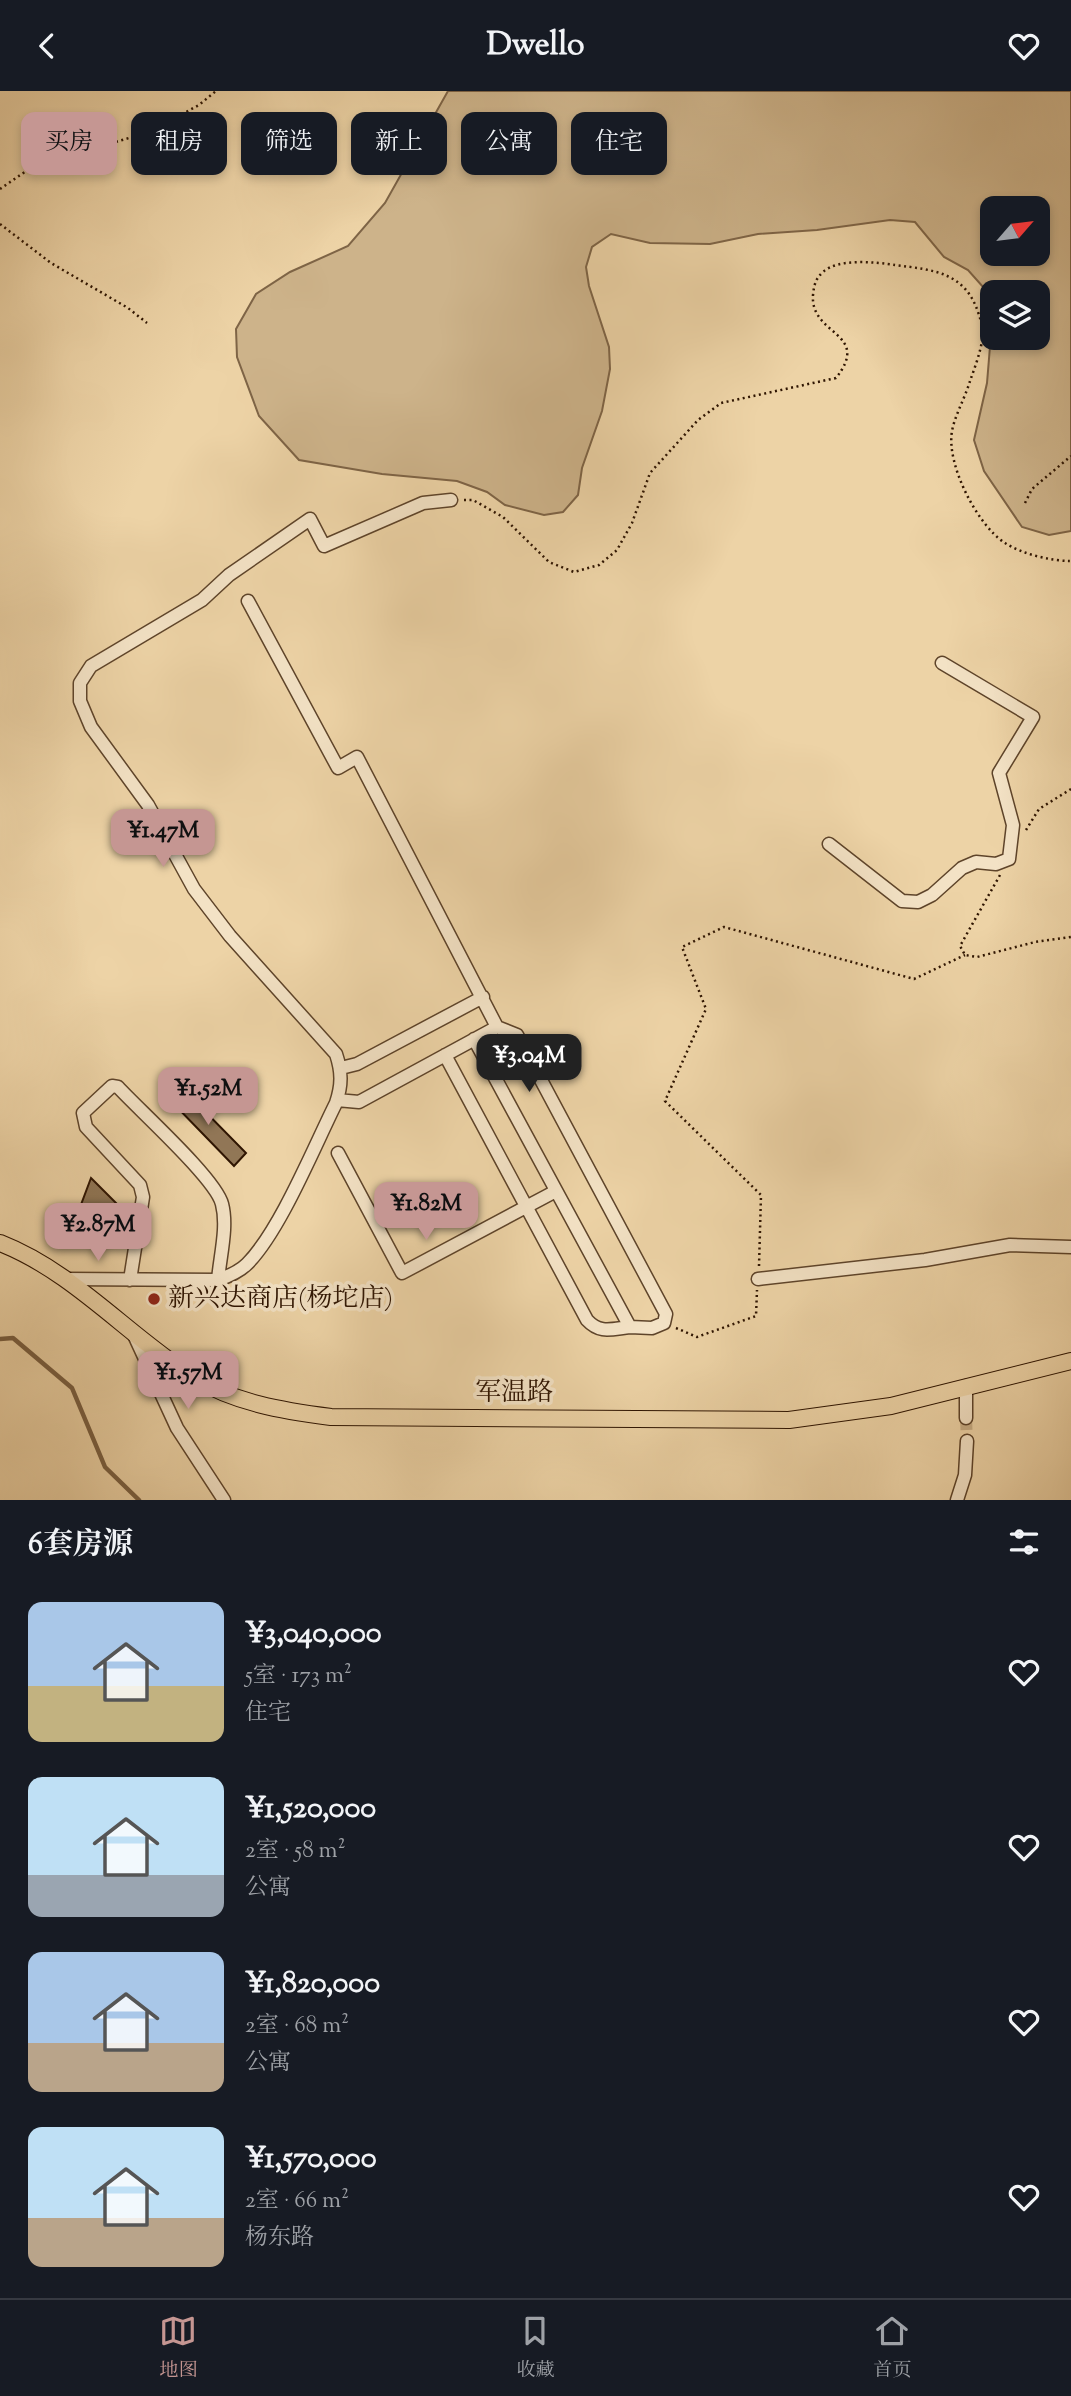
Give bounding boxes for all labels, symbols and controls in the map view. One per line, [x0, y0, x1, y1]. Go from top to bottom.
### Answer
text: Dwello [486, 23, 585, 69]
icon: back [28, 27, 66, 65]
icon: heart [1005, 27, 1043, 65]
chip: 买房 [21, 112, 117, 175]
chip: 租房 [131, 112, 227, 175]
chip: 筛选 [241, 112, 337, 175]
chip: 新上 [351, 112, 447, 175]
chip: 公寓 [461, 112, 557, 175]
chip: 住宅 [571, 112, 667, 175]
north arrow [980, 196, 1050, 266]
map controls [980, 196, 1050, 350]
button: layers [980, 280, 1050, 350]
pin: ¥1.47M [106, 809, 220, 869]
text: ¥1.47M [127, 815, 199, 848]
pin: ¥3.04M [472, 1035, 586, 1094]
text: ¥3.04M [492, 1040, 566, 1073]
pin: ¥1.52M [151, 1067, 265, 1127]
text: ¥1.52M [174, 1073, 242, 1106]
pin: ¥1.82M [369, 1183, 483, 1242]
text: ¥1.82M [390, 1188, 462, 1221]
pin: ¥2.87M [41, 1203, 155, 1263]
text: ¥2.87M [61, 1209, 135, 1242]
place label: 新兴达商店(杨坨店) [168, 1281, 393, 1318]
marker: 新兴达商店(杨坨店) [146, 1291, 162, 1307]
pin: ¥1.57M [131, 1351, 245, 1411]
text: ¥1.57M [154, 1357, 222, 1390]
street label: 军温路 [475, 1375, 553, 1412]
icon: filters [1005, 1523, 1043, 1561]
text: 6套房源 [28, 1524, 133, 1567]
text: ¥3,040,000 [245, 1613, 382, 1656]
icon: home [84, 1630, 168, 1714]
icon: heart [1005, 1653, 1043, 1691]
text: 5室 · 173 m² [245, 1660, 352, 1693]
text: 住宅 [245, 1697, 291, 1730]
text: ¥1,520,000 [245, 1788, 376, 1831]
icon: home [84, 1805, 168, 1889]
icon: heart [1005, 1828, 1043, 1866]
text: 2室 · 58 m² [245, 1835, 345, 1868]
text: 公寓 [245, 1872, 291, 1905]
text: ¥1,820,000 [245, 1963, 380, 2006]
icon: home [84, 1980, 168, 2064]
icon: heart [1005, 2003, 1043, 2041]
text: 2室 · 68 m² [245, 2010, 349, 2043]
text: 公寓 [245, 2047, 291, 2080]
text: ¥1,570,000 [245, 2138, 377, 2181]
icon: home [84, 2155, 168, 2239]
icon: heart [1005, 2178, 1043, 2216]
text: 2室 · 66 m² [245, 2185, 349, 2218]
text: 杨东路 [245, 2222, 314, 2255]
tab: 地图 [159, 2312, 198, 2385]
tab: 收藏 [516, 2312, 555, 2385]
tab: 首页 [873, 2312, 912, 2385]

